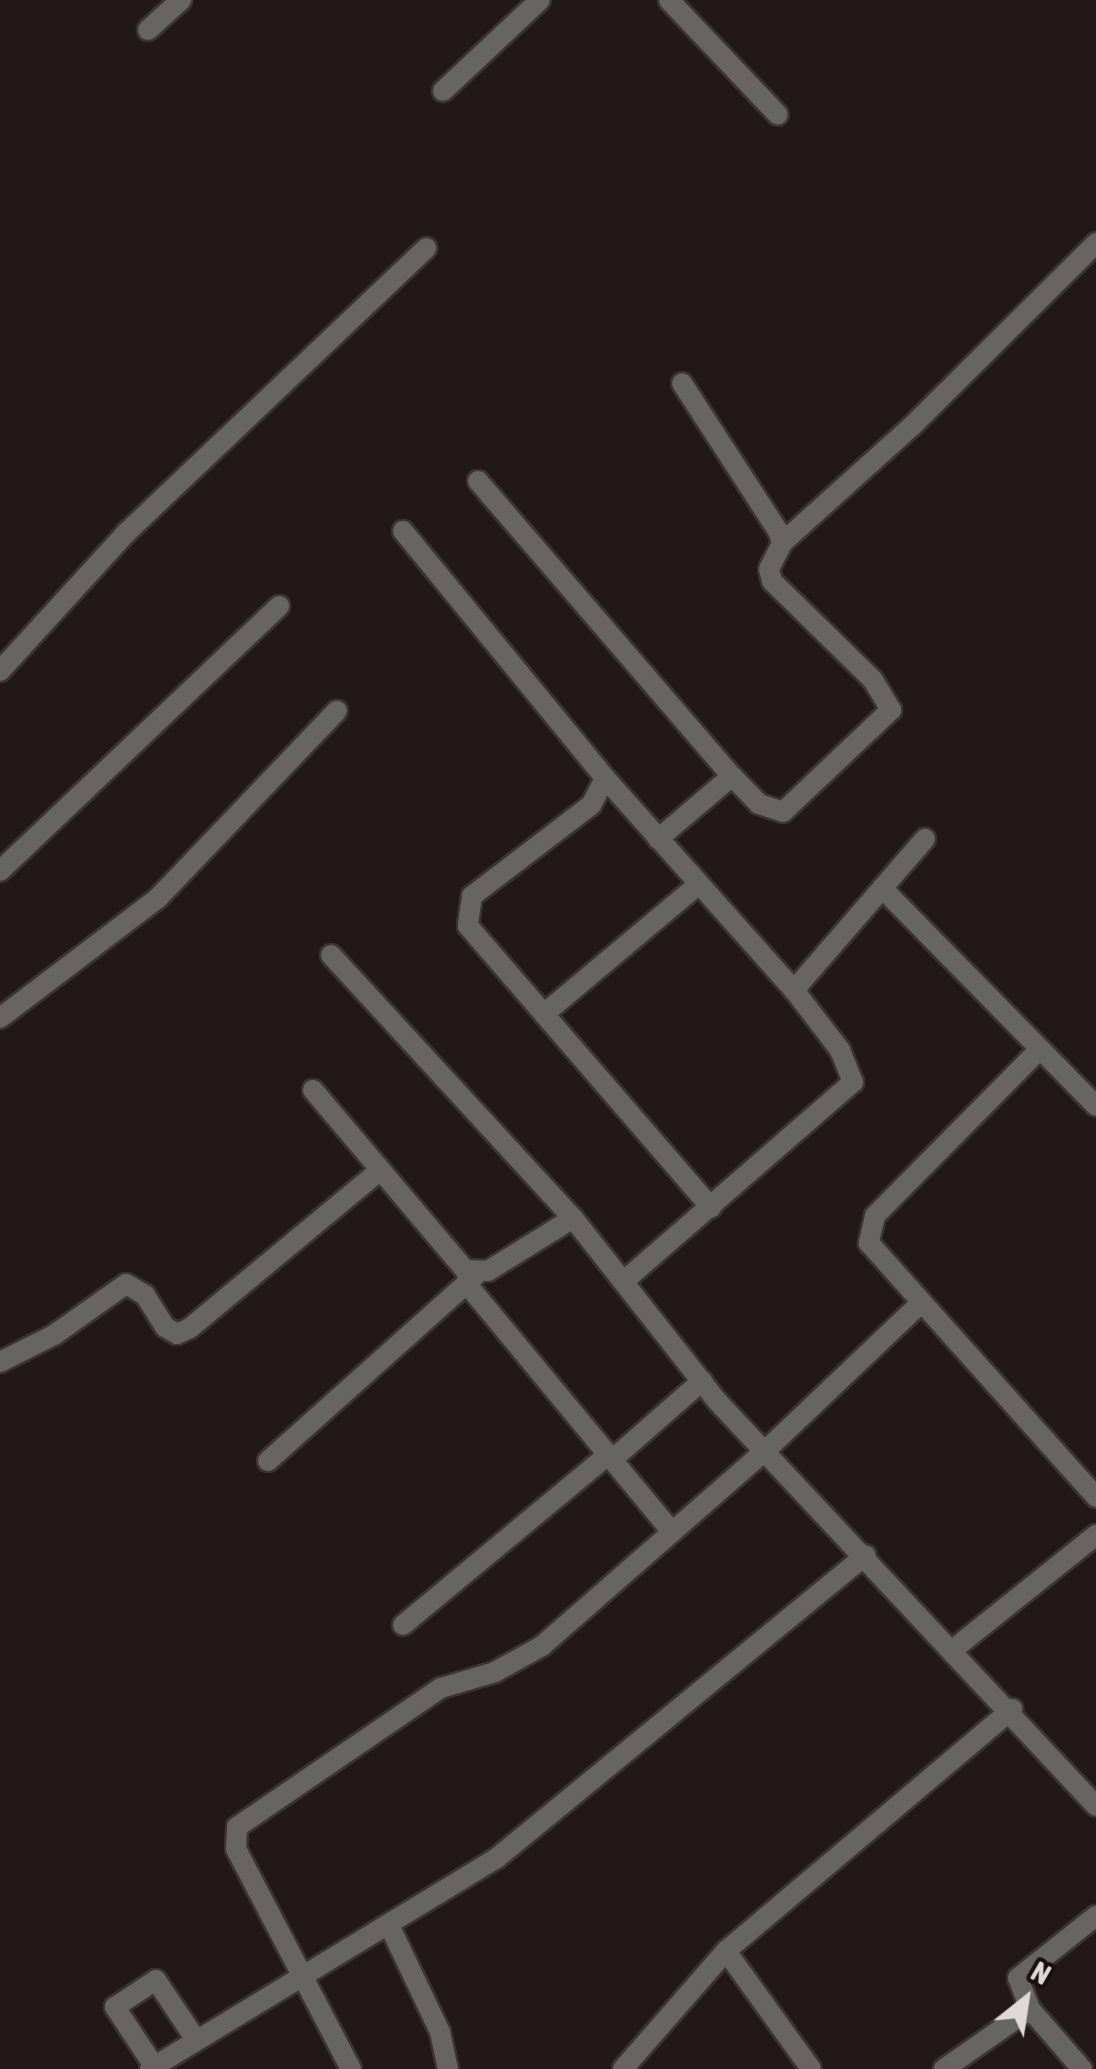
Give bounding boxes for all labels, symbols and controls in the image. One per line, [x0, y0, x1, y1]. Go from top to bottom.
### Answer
north arrow [976, 1949, 1076, 2049]
text: N [1026, 1955, 1056, 1991]

